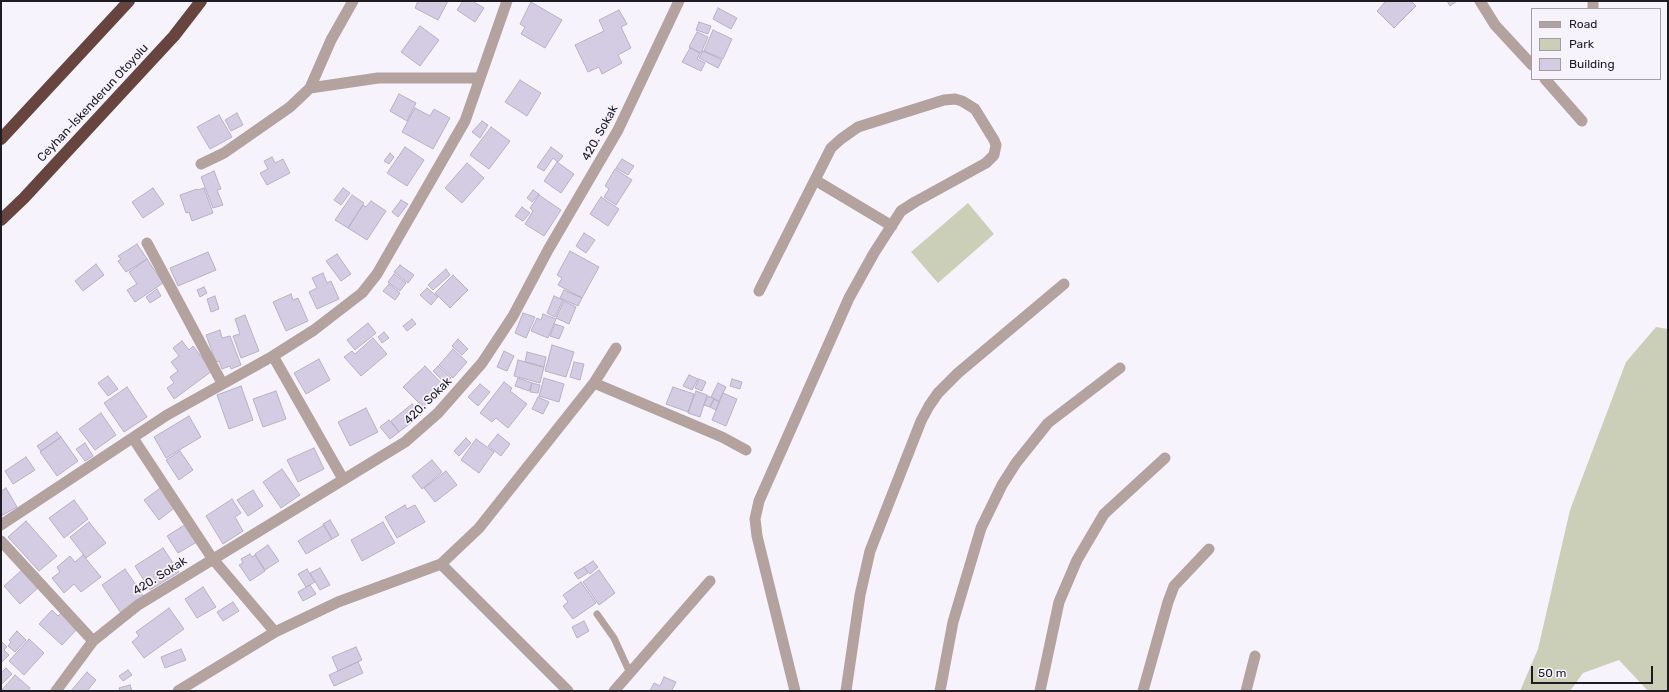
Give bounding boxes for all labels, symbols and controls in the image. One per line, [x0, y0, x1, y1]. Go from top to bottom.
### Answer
legend [1531, 8, 1661, 80]
text: Road [1569, 17, 1597, 31]
text: Park [1569, 37, 1594, 51]
street label: Ceyhan-İskenderun Otoyolu [35, 41, 151, 165]
text: Building [1569, 57, 1615, 71]
street label: 420. Sokak [579, 103, 621, 163]
street label: 420. Sokak [401, 374, 455, 428]
street label: 420. Sokak [130, 554, 190, 598]
scale bar [1533, 658, 1655, 684]
text: 50 m [1538, 666, 1566, 680]

